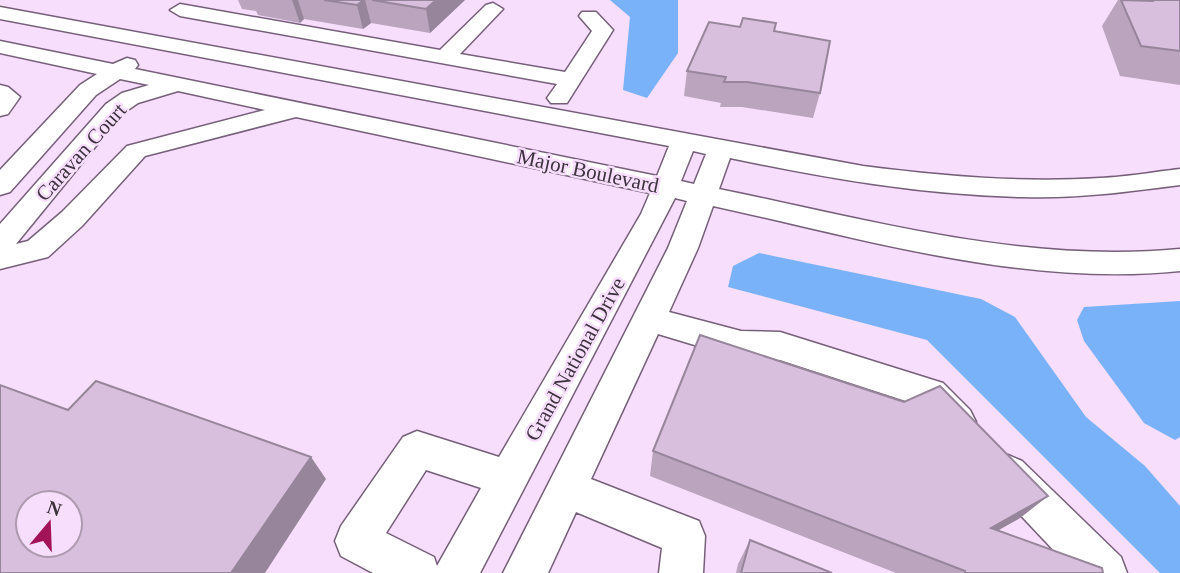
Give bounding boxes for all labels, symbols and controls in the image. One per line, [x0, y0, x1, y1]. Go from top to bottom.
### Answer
street label: Caravan Court [31, 98, 131, 206]
street label: Major Boulevard [515, 144, 661, 198]
street label: Grand National Drive [520, 273, 630, 445]
north arrow [14, 489, 84, 559]
text: N [44, 496, 65, 521]

